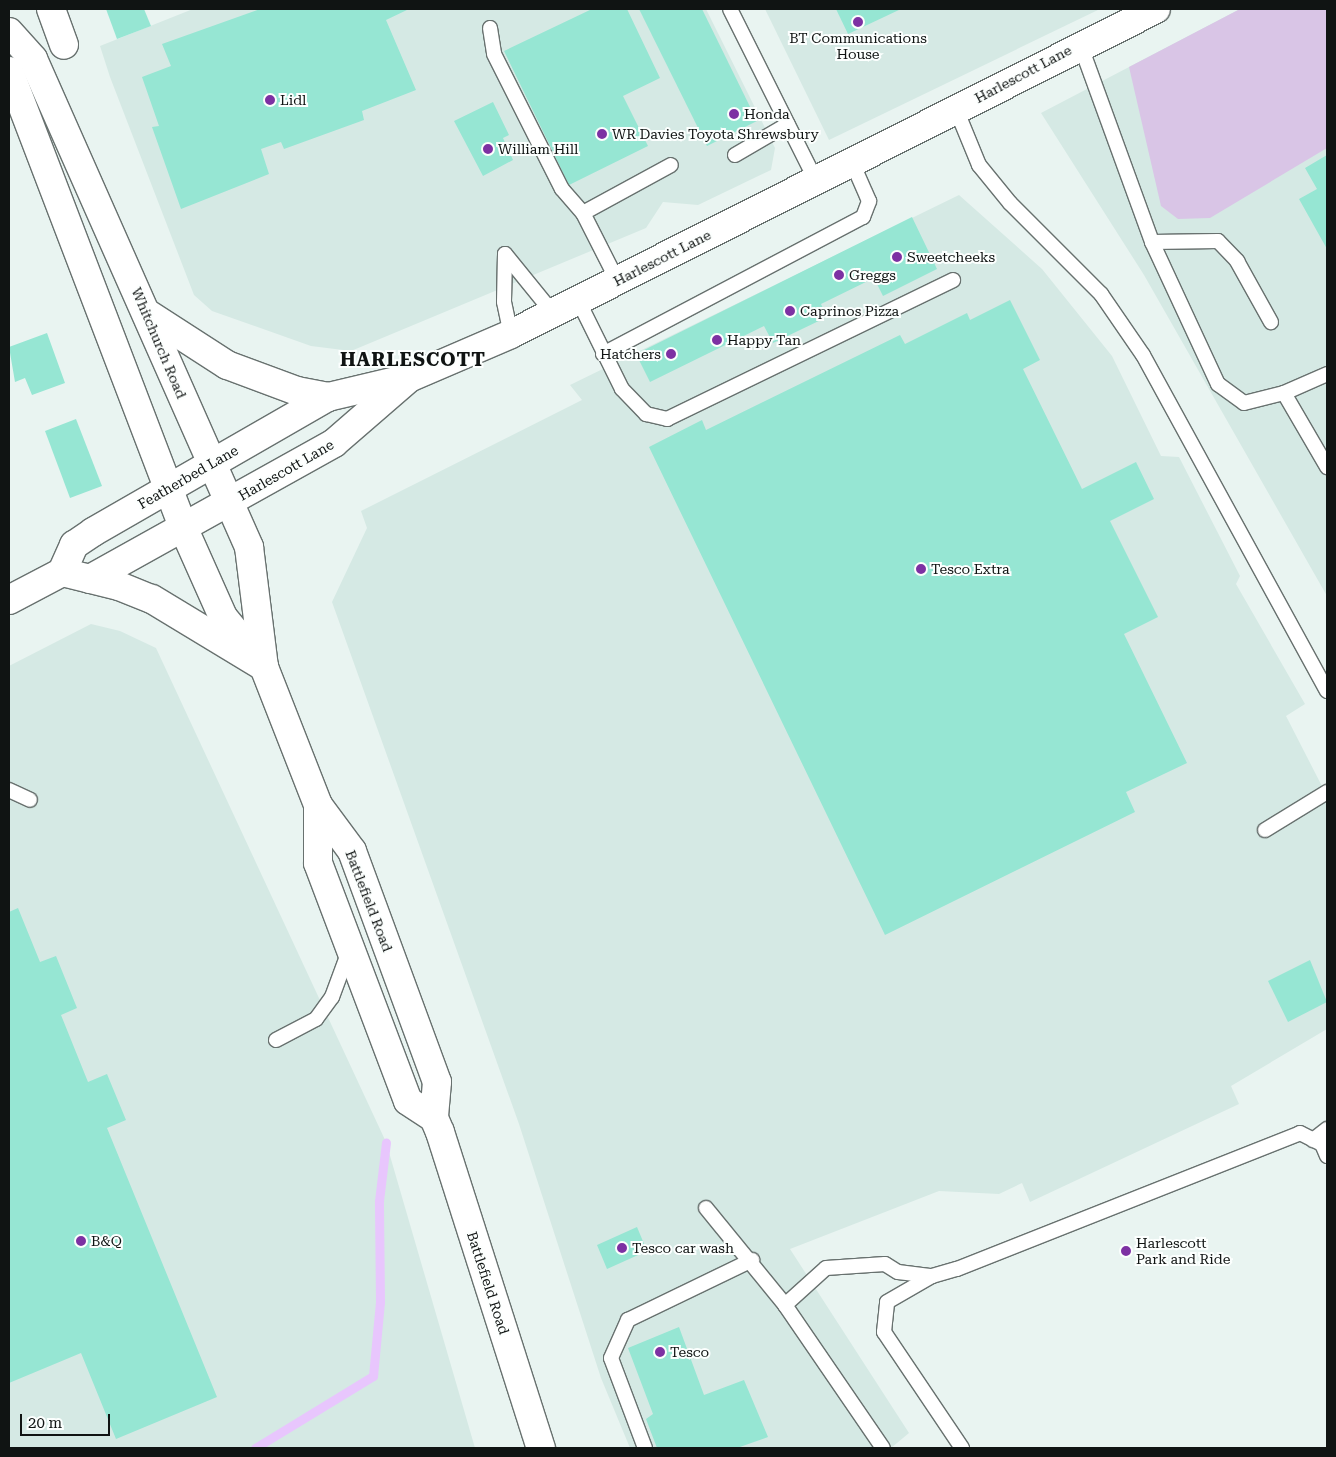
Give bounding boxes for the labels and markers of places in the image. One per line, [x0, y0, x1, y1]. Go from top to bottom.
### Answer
marker: BT Communications House [852, 16, 864, 28]
place label: BT Communications House [789, 30, 927, 62]
place label: Lidl [280, 92, 306, 108]
marker: Lidl [264, 94, 276, 106]
place label: Honda [744, 106, 790, 122]
marker: Honda [728, 108, 740, 120]
place label: WR Davies Toyota Shrewsbury [612, 126, 819, 142]
marker: WR Davies Toyota Shrewsbury [596, 128, 608, 140]
place label: William Hill [498, 141, 578, 157]
marker: William Hill [482, 143, 494, 155]
place label: Sweetcheeks [907, 249, 995, 265]
marker: Sweetcheeks [891, 251, 903, 263]
place label: Greggs [849, 267, 896, 283]
marker: Greggs [833, 269, 845, 281]
place label: Caprinos Pizza [800, 303, 899, 319]
marker: Caprinos Pizza [784, 305, 796, 317]
place label: Happy Tan [727, 332, 801, 348]
marker: Happy Tan [711, 334, 723, 346]
place label: Hatchers [600, 346, 661, 362]
marker: Hatchers [665, 348, 677, 360]
place label: Tesco Extra [931, 561, 1010, 577]
marker: Tesco Extra [915, 563, 927, 575]
place label: B&Q [91, 1233, 122, 1249]
marker: B&Q [75, 1235, 87, 1247]
place label: Harlescott Park and Ride [1136, 1235, 1230, 1268]
place label: Tesco car wash [632, 1240, 734, 1256]
marker: Tesco car wash [616, 1242, 628, 1254]
marker: Harlescott Park and Ride [1120, 1245, 1132, 1257]
place label: Tesco [670, 1344, 709, 1360]
marker: Tesco [654, 1346, 666, 1358]

